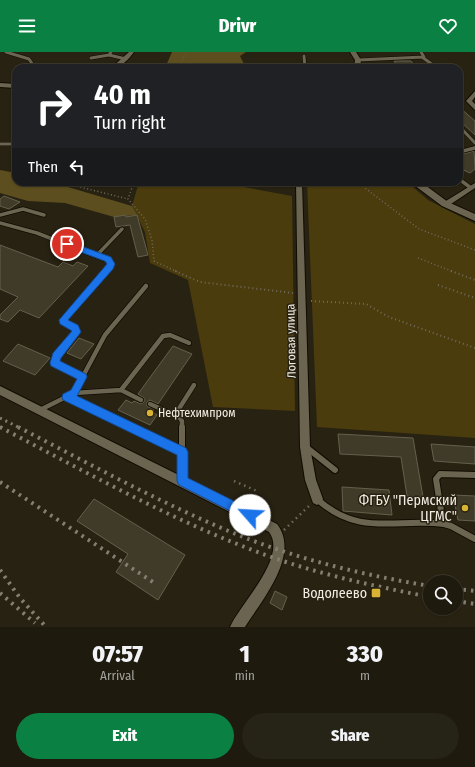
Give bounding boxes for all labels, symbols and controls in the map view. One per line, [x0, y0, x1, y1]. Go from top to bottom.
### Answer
icon: menu [16, 15, 38, 37]
text: Drivr [219, 15, 256, 37]
icon: heart [437, 15, 459, 37]
text: 40 m [94, 78, 151, 111]
icon: right [28, 80, 80, 132]
text: Turn right [94, 112, 166, 134]
icon: left [66, 156, 88, 178]
text: Then [28, 158, 58, 176]
pin [50, 227, 84, 261]
icon: arrive [56, 233, 78, 255]
street label: Логовая улица [283, 303, 299, 378]
place label: Нефтехимпром [158, 406, 236, 420]
marker: Нефтехимпром [145, 408, 155, 418]
place label: ФГБУ "Пермский ЦГМС" [359, 492, 457, 525]
position arrow [229, 494, 271, 536]
marker: ФГБУ "Пермский ЦГМС" [460, 503, 470, 513]
map controls [423, 575, 463, 615]
button: search [423, 575, 463, 615]
place label: Водолеево [302, 585, 367, 602]
marker: Водолеево [370, 587, 382, 599]
text: 07:57 [92, 640, 143, 668]
text: 1 [240, 640, 250, 668]
text: 330 [347, 640, 383, 668]
text: Arrival [100, 668, 135, 683]
text: min [235, 668, 255, 683]
text: m [360, 668, 370, 683]
button: Exit [16, 713, 234, 759]
button: Share [242, 713, 459, 759]

